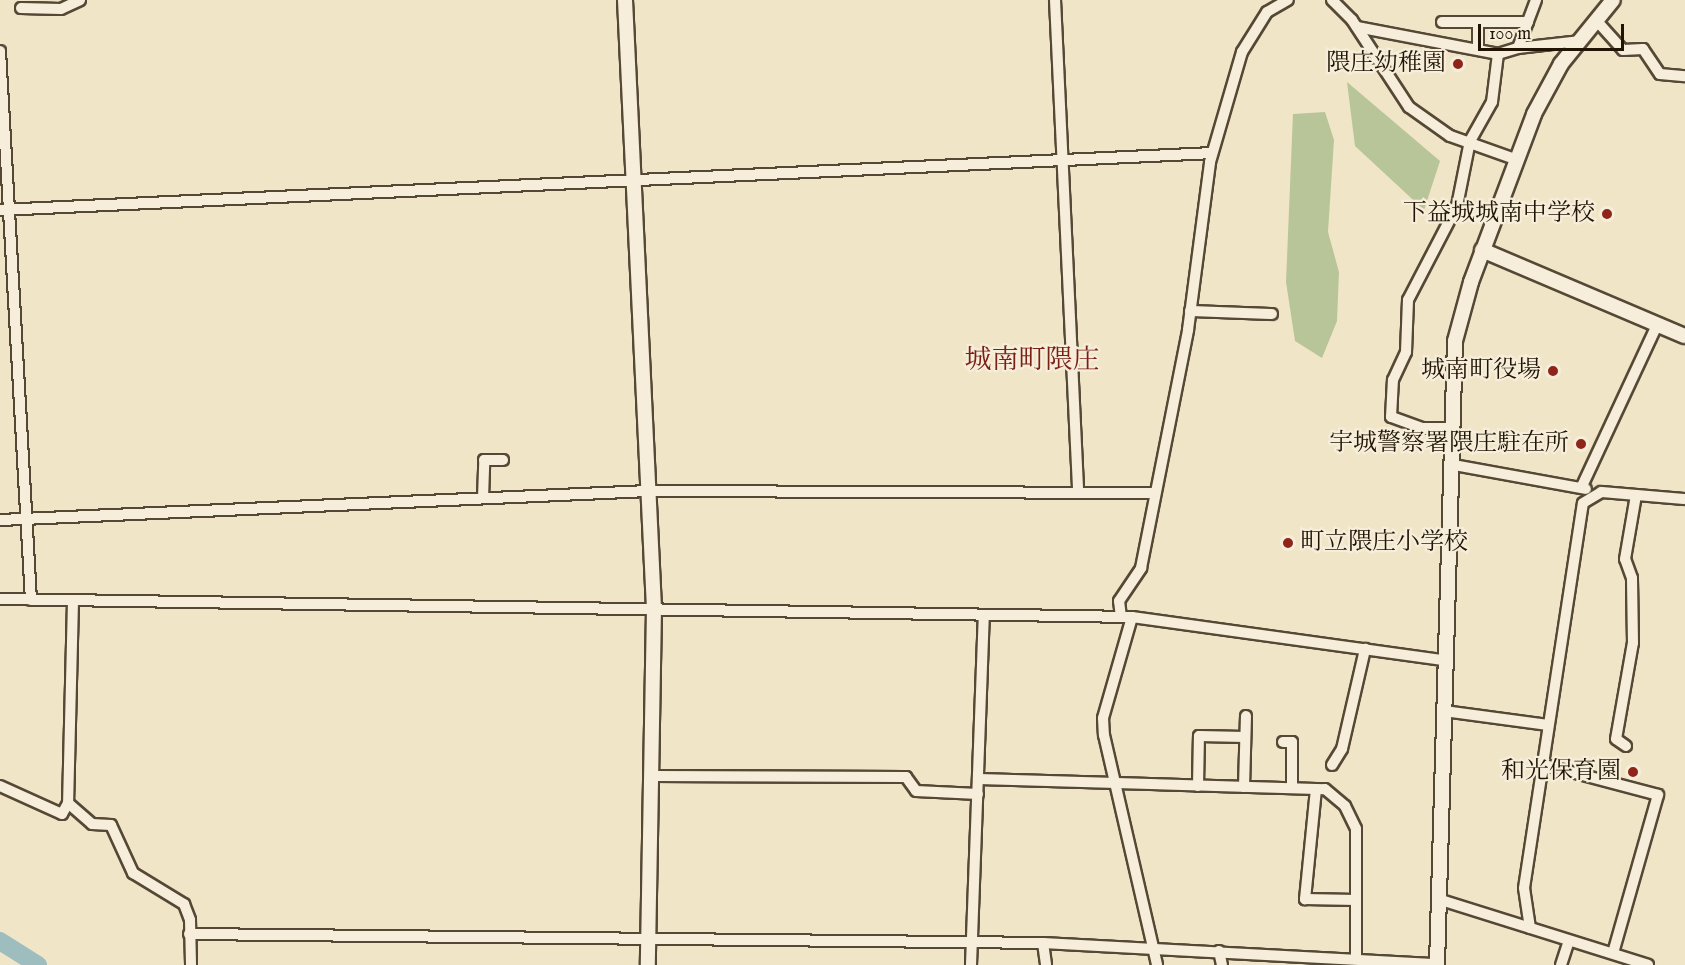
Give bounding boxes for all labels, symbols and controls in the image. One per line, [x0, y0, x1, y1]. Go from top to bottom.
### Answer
scale bar [1481, 12, 1626, 50]
text: 100 m [1489, 23, 1531, 46]
place label: 隈庄幼稚園 [1326, 50, 1446, 78]
marker: 隈庄幼稚園 [1451, 57, 1465, 71]
place label: 下益城城南中学校 [1403, 200, 1595, 228]
marker: 下益城城南中学校 [1600, 207, 1614, 221]
district label: 城南町隈庄 [965, 346, 1099, 378]
place label: 城南町役場 [1421, 357, 1541, 385]
marker: 城南町役場 [1546, 364, 1560, 378]
place label: 宇城警察署隈庄駐在所 [1329, 430, 1569, 458]
marker: 宇城警察署隈庄駐在所 [1574, 437, 1588, 451]
place label: 町立隈庄小学校 [1300, 529, 1468, 557]
marker: 町立隈庄小学校 [1281, 536, 1295, 550]
place label: 和光保育園 [1501, 758, 1621, 786]
marker: 和光保育園 [1626, 765, 1640, 779]

